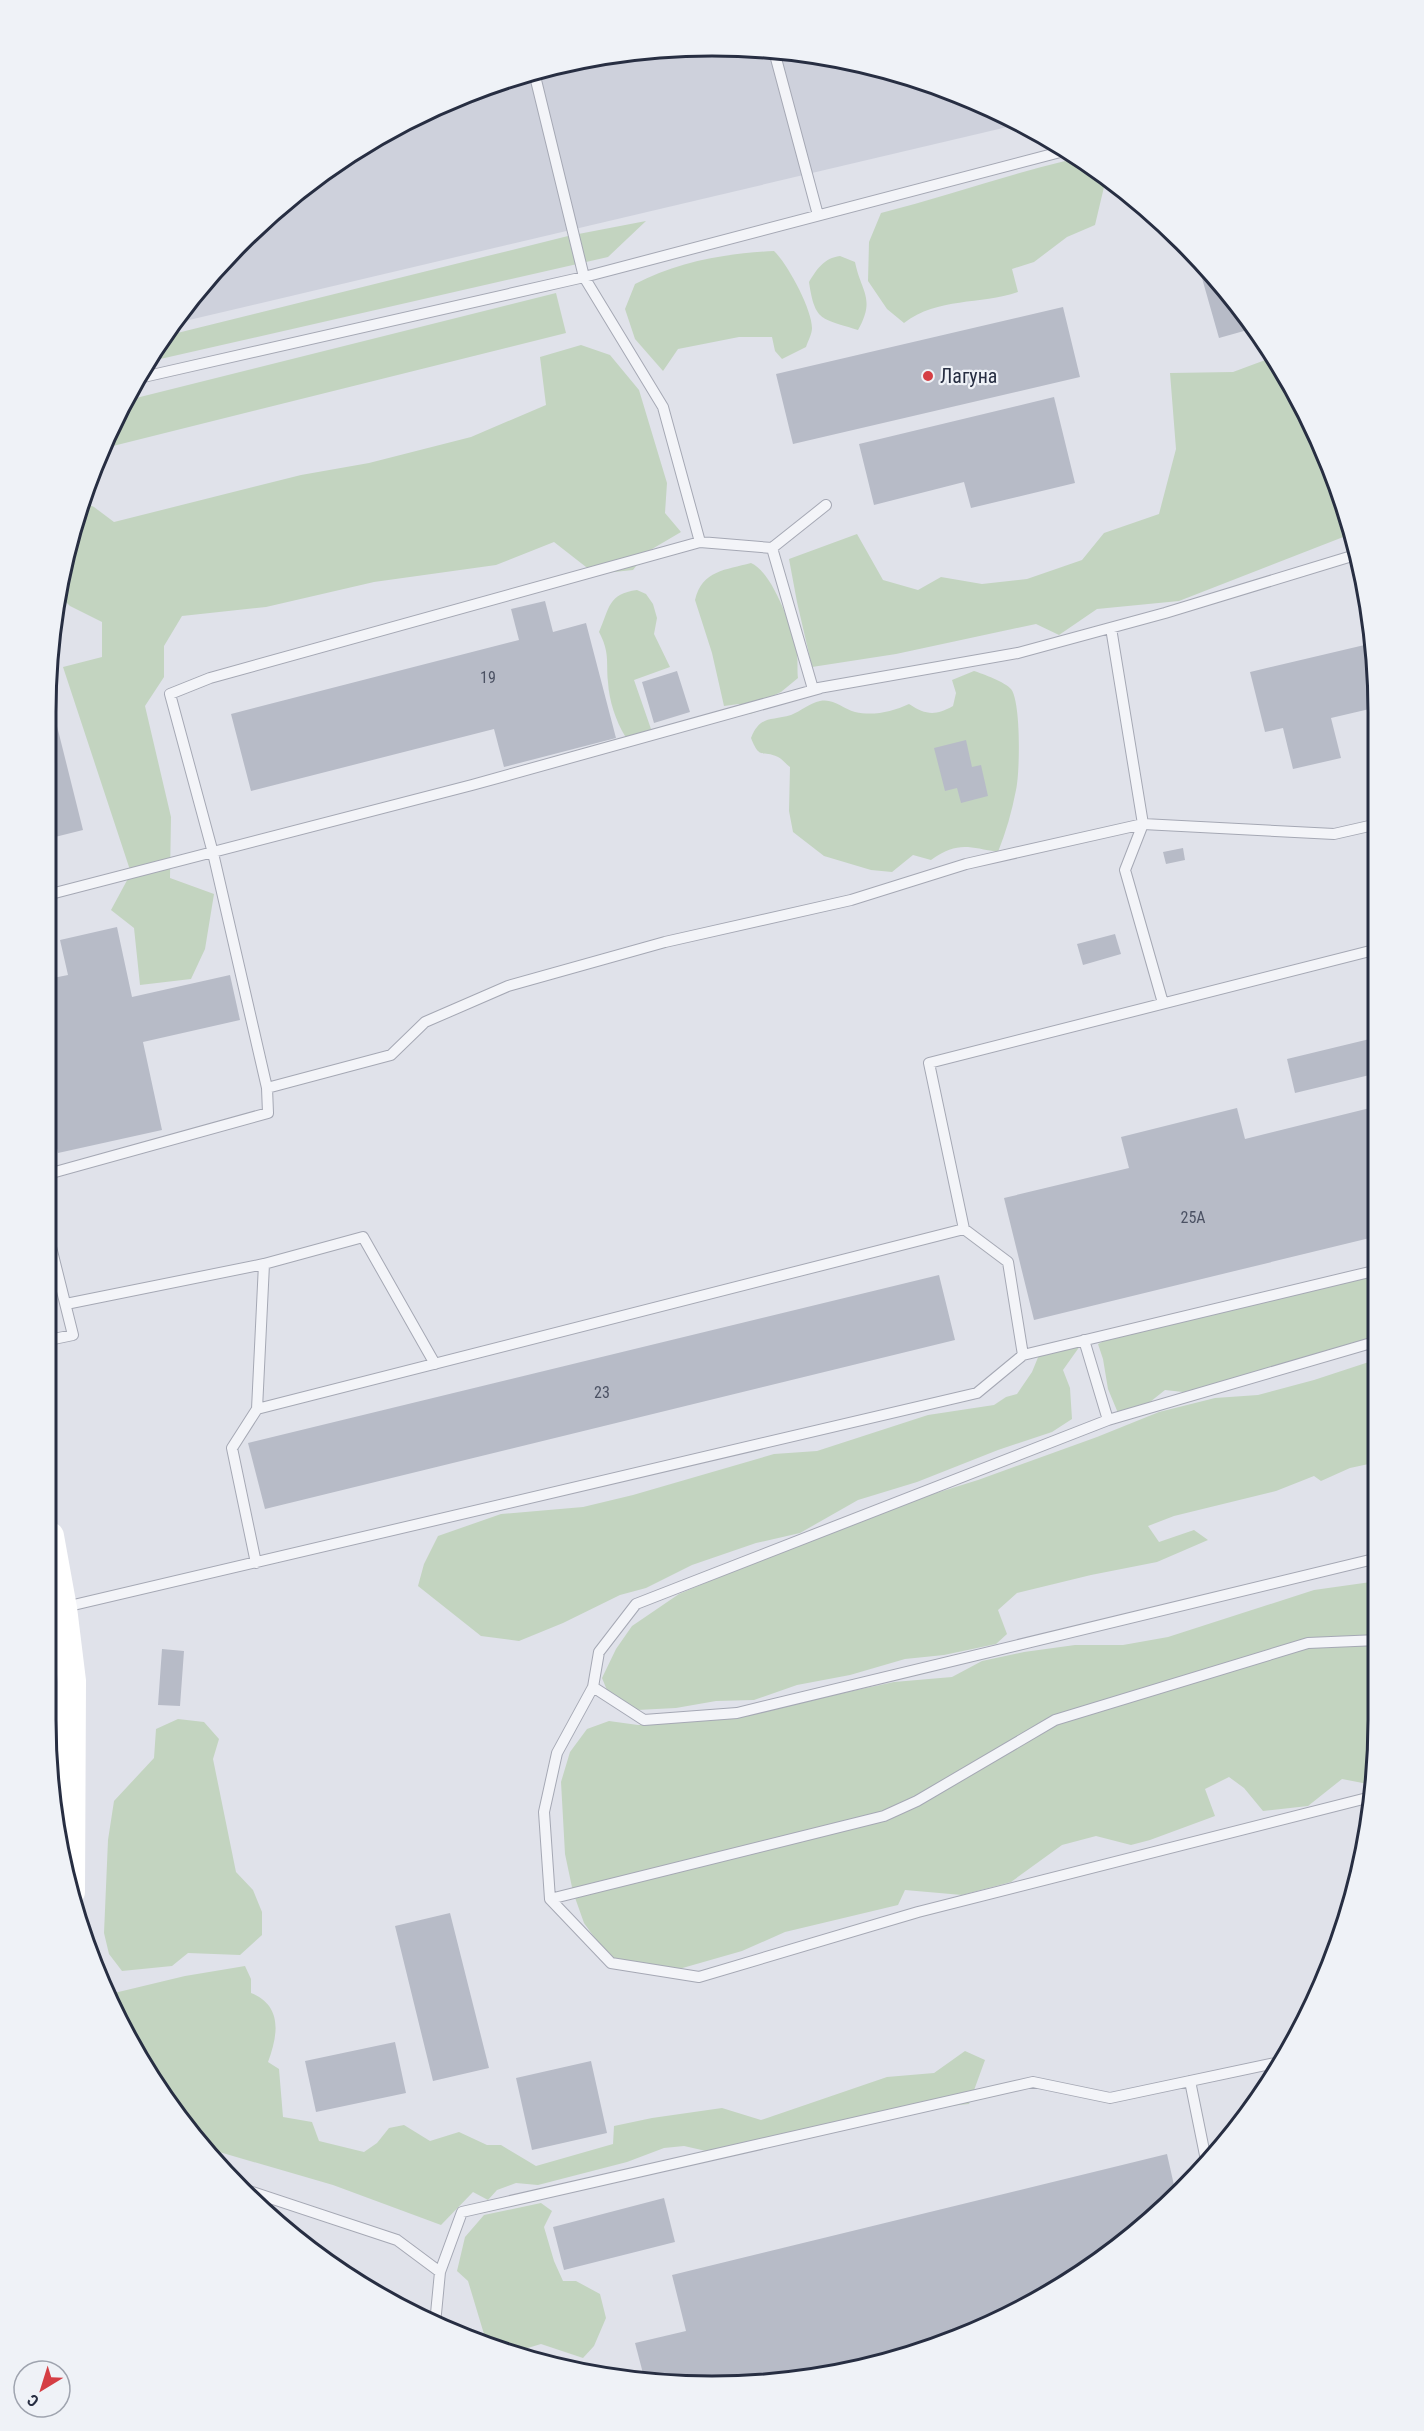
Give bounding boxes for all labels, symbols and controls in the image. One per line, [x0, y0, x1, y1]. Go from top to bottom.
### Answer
place label: Лагуна [940, 364, 997, 388]
marker: Лагуна [921, 369, 935, 383]
house number: 19 [480, 668, 496, 687]
house number: 25А [1180, 1208, 1206, 1227]
house number: 23 [594, 1383, 610, 1402]
north arrow [12, 2359, 72, 2419]
text: С [24, 2390, 43, 2411]

